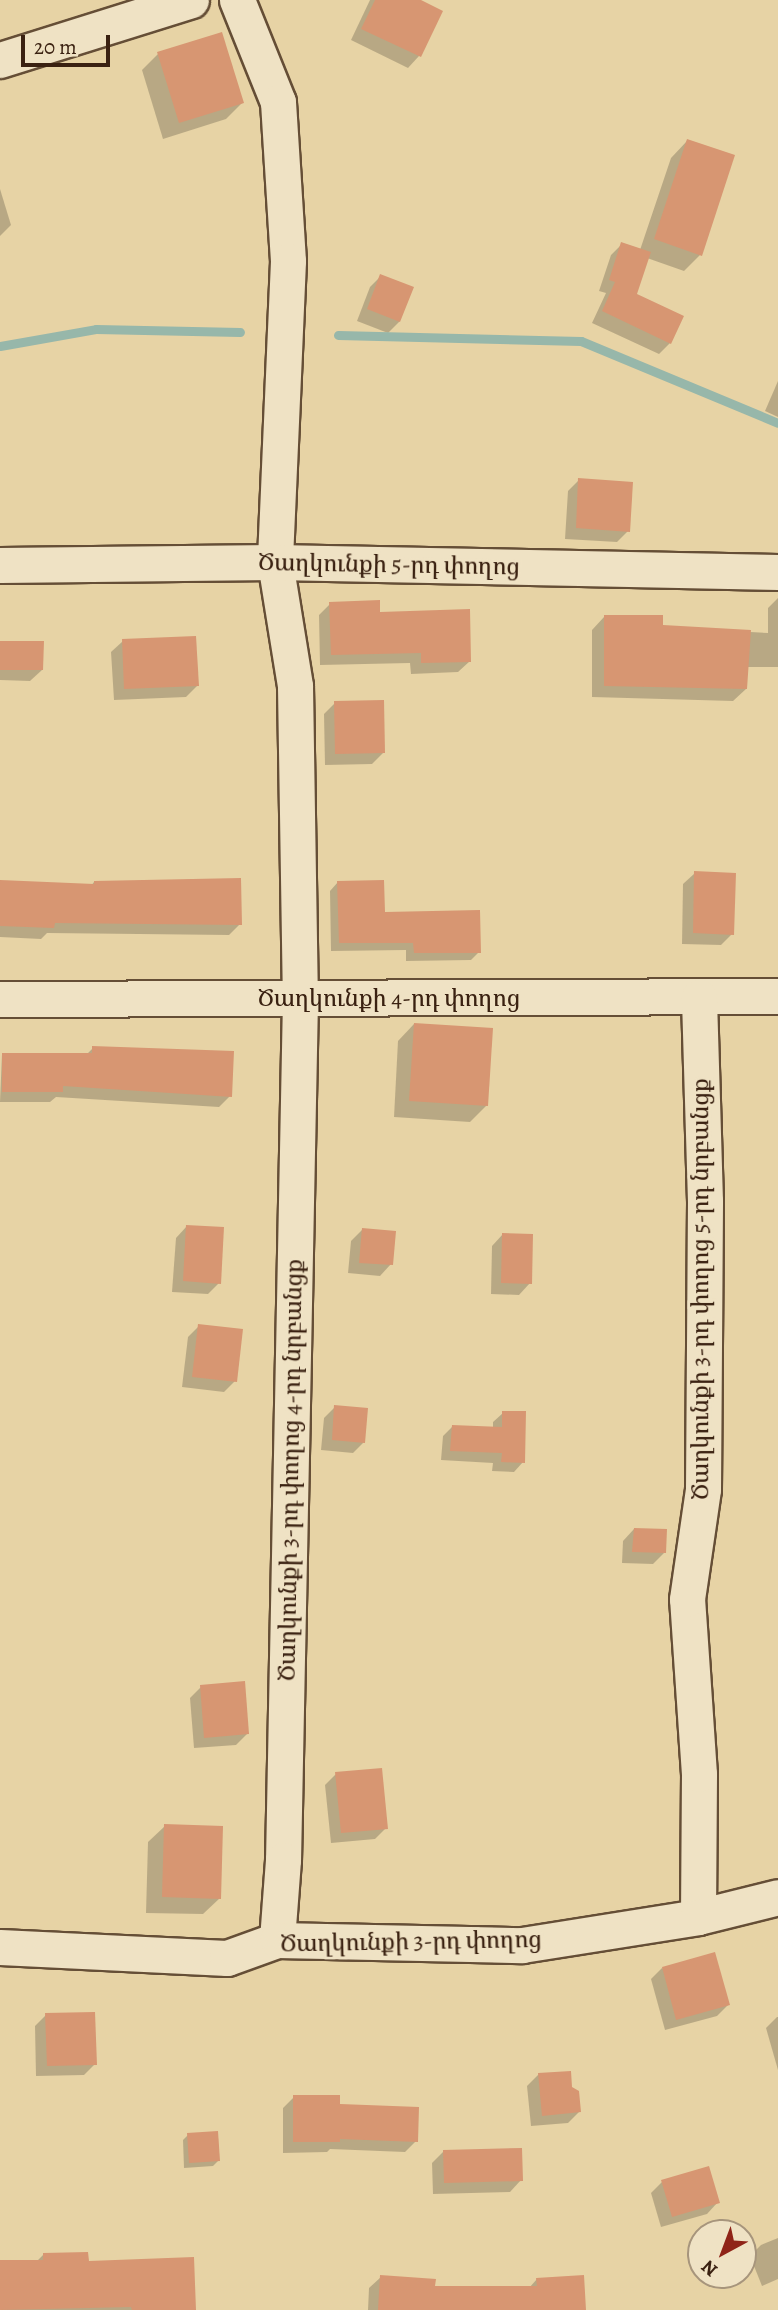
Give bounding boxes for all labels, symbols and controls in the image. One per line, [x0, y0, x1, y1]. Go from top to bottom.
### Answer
scale bar [24, 21, 114, 65]
text: 20 m [34, 33, 77, 61]
street label: Ծաղկունքի 5-րդ փողոց [258, 548, 520, 582]
street label: Ծաղկունքի 4-րդ փողոց [258, 985, 520, 1013]
street label: Ծաղկունքի 3-րդ փողոց 5-րդ նրբանցք [687, 1078, 715, 1500]
street label: Ծաղկունքի 3-րդ փողոց 4-րդ նրբանցք [273, 1259, 309, 1681]
street label: Ծաղկունքի 3-րդ փողոց [280, 1925, 542, 1959]
north arrow [687, 2219, 757, 2289]
text: N [696, 2254, 723, 2283]

